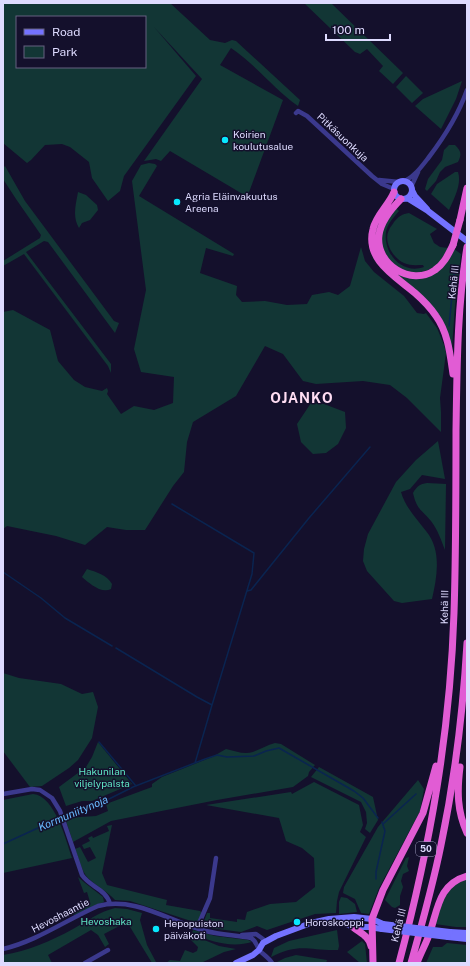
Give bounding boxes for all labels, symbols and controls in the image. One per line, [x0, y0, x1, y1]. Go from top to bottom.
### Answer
legend [16, 16, 146, 68]
scale bar [326, 16, 390, 42]
text: 100 m [332, 23, 365, 37]
text: Road [52, 25, 80, 39]
text: Park [52, 45, 78, 59]
street label: Pitkäsuonkuja [315, 110, 371, 164]
place label: Koirien koulutusalue [233, 128, 293, 152]
marker: Koirien koulutusalue [220, 135, 230, 145]
place label: Agria Eläinvakuutus Areena [185, 190, 278, 214]
marker: Agria Eläinvakuutus Areena [172, 197, 182, 207]
street label: Kehä III [445, 264, 461, 300]
district label: OJANKO [270, 390, 334, 406]
street label: Kehä III [438, 590, 450, 624]
park label: Hakunilan viljelypalsta [74, 765, 130, 789]
water label: Kormuniitynoja [36, 793, 110, 833]
road number: 50 [416, 842, 436, 856]
street label: Hevoshaantie [29, 895, 91, 935]
street label: Kehä III [388, 907, 408, 943]
park label: Hevoshaka [80, 915, 132, 927]
place label: Horoskooppi [305, 916, 364, 928]
place label: Hepopuiston päiväkoti [164, 917, 224, 941]
marker: Horoskooppi [292, 917, 302, 927]
marker: Hepopuiston päiväkoti [151, 924, 161, 934]

